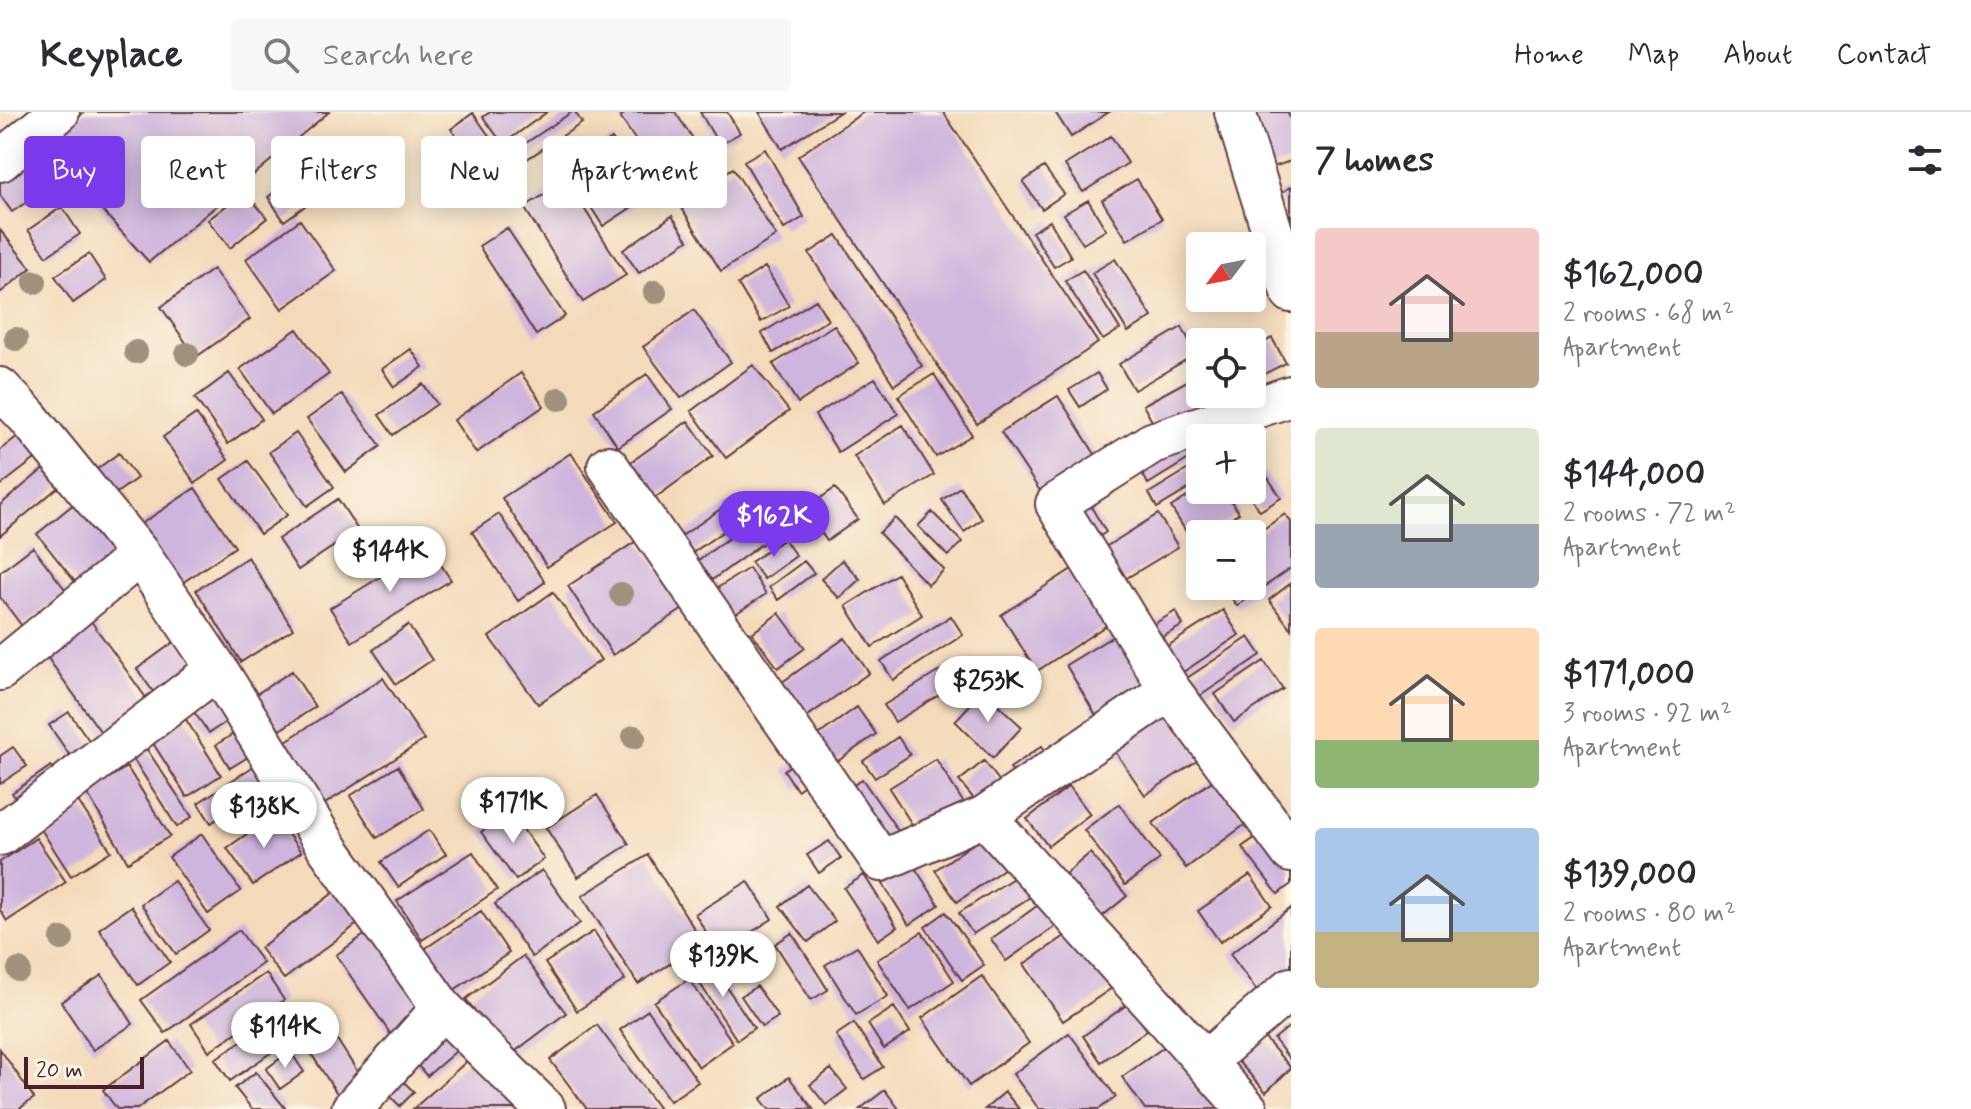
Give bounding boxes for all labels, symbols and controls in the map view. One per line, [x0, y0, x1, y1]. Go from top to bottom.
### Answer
search box [231, 19, 791, 91]
text: Keyplace [40, 31, 183, 80]
icon: search [259, 33, 303, 77]
text: Search here [323, 36, 474, 75]
text: Home [1514, 37, 1584, 74]
text: Map [1628, 37, 1679, 74]
text: About [1723, 37, 1792, 74]
text: Contact [1836, 37, 1931, 74]
chip: Buy [24, 136, 125, 208]
chip: Rent [141, 136, 255, 208]
chip: Filters [271, 136, 405, 208]
chip: New [421, 136, 527, 208]
chip: Apartment [543, 136, 727, 208]
text: 7 homes [1315, 138, 1434, 183]
icon: filters [1903, 138, 1947, 182]
north arrow [1186, 232, 1266, 312]
map controls [1186, 232, 1266, 600]
text: $162,000 [1563, 252, 1704, 297]
icon: home [1379, 260, 1475, 356]
text: 2 rooms · 68 m² [1563, 297, 1734, 331]
button: locate [1186, 328, 1266, 408]
text: Apartment [1563, 331, 1681, 365]
button: + [1186, 424, 1266, 504]
text: $144,000 [1563, 452, 1705, 497]
icon: home [1379, 460, 1475, 556]
pin: $162K [718, 491, 830, 559]
text: 2 rooms · 72 m² [1563, 497, 1736, 531]
text: $162K [736, 500, 812, 534]
button: − [1186, 520, 1266, 600]
pin: $144K [334, 526, 446, 594]
text: Apartment [1563, 531, 1681, 565]
text: $144K [352, 535, 428, 569]
text: $171,000 [1563, 652, 1695, 697]
pin: $253K [932, 656, 1044, 724]
icon: home [1379, 660, 1475, 756]
text: $253K [953, 665, 1023, 699]
text: 3 rooms · 92 m² [1563, 697, 1732, 731]
text: Apartment [1563, 731, 1681, 765]
pin: $171K [457, 777, 569, 845]
pin: $138K [208, 782, 320, 850]
text: $171K [479, 786, 547, 820]
text: $138K [229, 791, 299, 825]
text: $139,000 [1563, 852, 1697, 897]
icon: home [1379, 860, 1475, 956]
text: 2 rooms · 80 m² [1563, 897, 1736, 931]
pin: $139K [667, 931, 779, 999]
text: Apartment [1563, 931, 1681, 965]
text: $139K [688, 940, 758, 974]
pin: $114K [229, 1002, 341, 1070]
text: $114K [249, 1011, 321, 1045]
scale bar [24, 1053, 144, 1089]
text: 20 m [36, 1057, 83, 1085]

